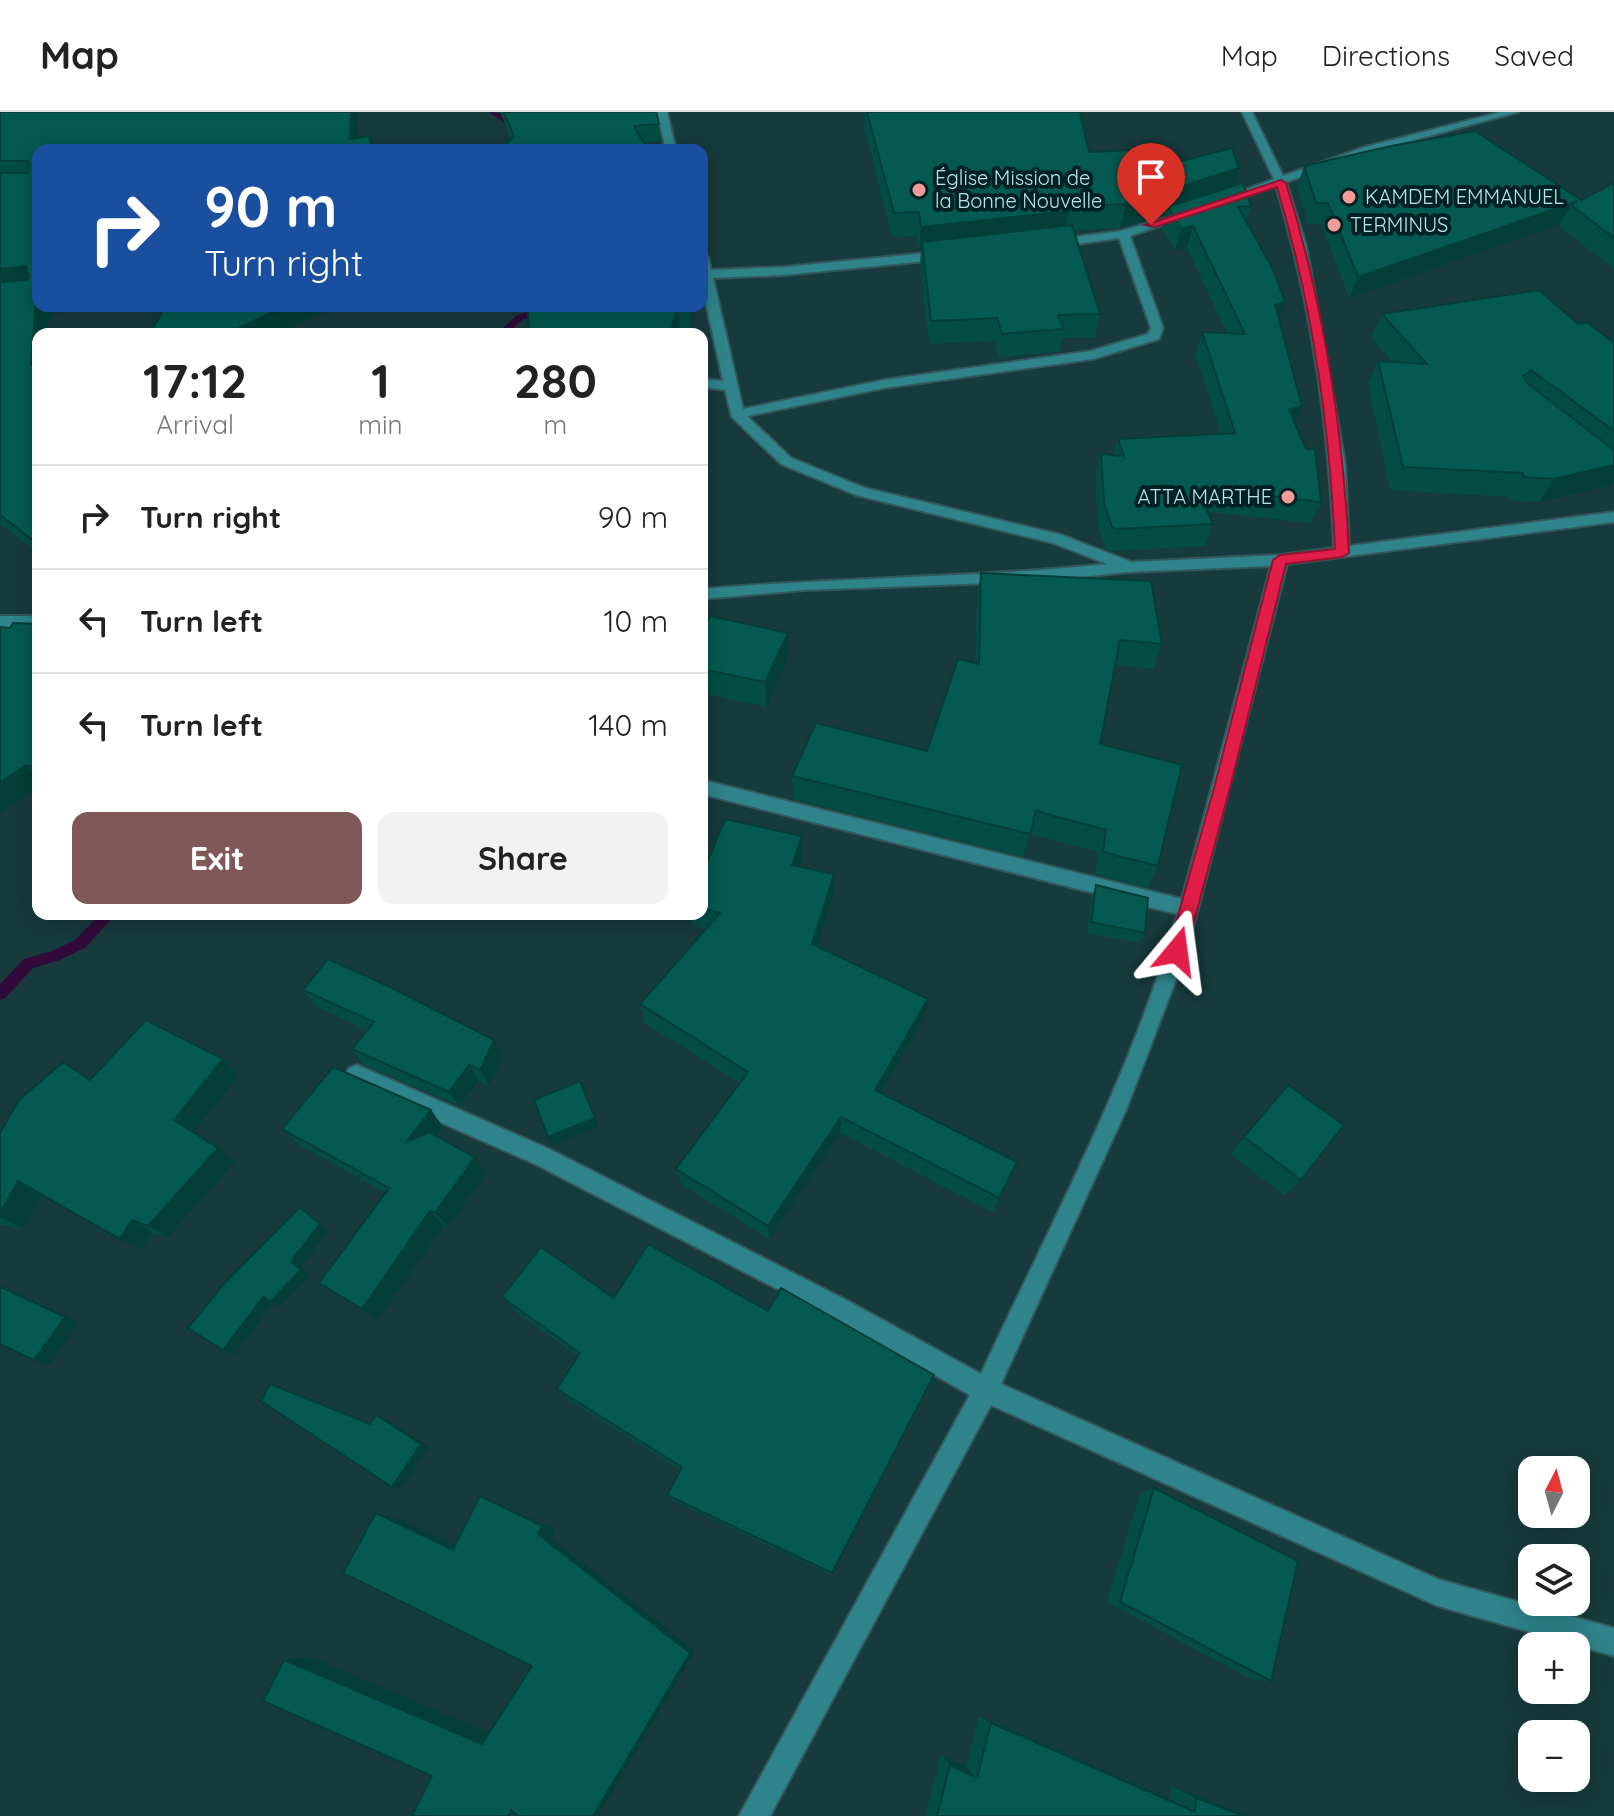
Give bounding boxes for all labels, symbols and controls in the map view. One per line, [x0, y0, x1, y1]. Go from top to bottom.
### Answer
text: Map [40, 31, 119, 79]
text: Map [1221, 38, 1278, 73]
text: Directions [1322, 38, 1450, 73]
text: Saved [1494, 38, 1574, 73]
pin [1117, 143, 1185, 225]
icon: arrive [1129, 155, 1173, 199]
place label: Église Mission de la Bonne Nouvelle [935, 165, 1102, 213]
text: 90 m [204, 171, 338, 241]
icon: right [72, 176, 176, 280]
marker: Église Mission de la Bonne Nouvelle [910, 181, 928, 199]
place label: KAMDEM EMMANUEL [1365, 184, 1564, 209]
marker: KAMDEM EMMANUEL [1340, 188, 1358, 206]
place label: TERMINUS [1350, 212, 1448, 237]
marker: TERMINUS [1325, 216, 1343, 234]
text: Turn right [204, 240, 363, 285]
text: 17:12 [143, 350, 247, 410]
text: 1 [371, 350, 390, 410]
text: 280 [514, 350, 597, 410]
text: Arrival [156, 408, 234, 441]
text: min [358, 408, 403, 441]
text: m [543, 408, 567, 441]
place label: ATTA MARTHE [1137, 484, 1272, 509]
marker: ATTA MARTHE [1279, 488, 1297, 506]
icon: right [72, 495, 116, 539]
text: Turn right [140, 498, 281, 536]
text: 90 m [598, 498, 668, 536]
icon: left [72, 599, 116, 643]
text: Turn left [140, 602, 263, 640]
text: 10 m [604, 602, 668, 640]
icon: left [72, 703, 116, 747]
text: Turn left [140, 706, 263, 744]
text: 140 m [588, 706, 668, 744]
button: Exit [72, 812, 362, 904]
button: Share [378, 812, 668, 904]
position arrow [1135, 909, 1219, 993]
north arrow [1518, 1456, 1590, 1528]
map controls [1518, 1456, 1590, 1792]
button: layers [1518, 1544, 1590, 1616]
button: + [1518, 1632, 1590, 1704]
button: − [1518, 1720, 1590, 1792]

